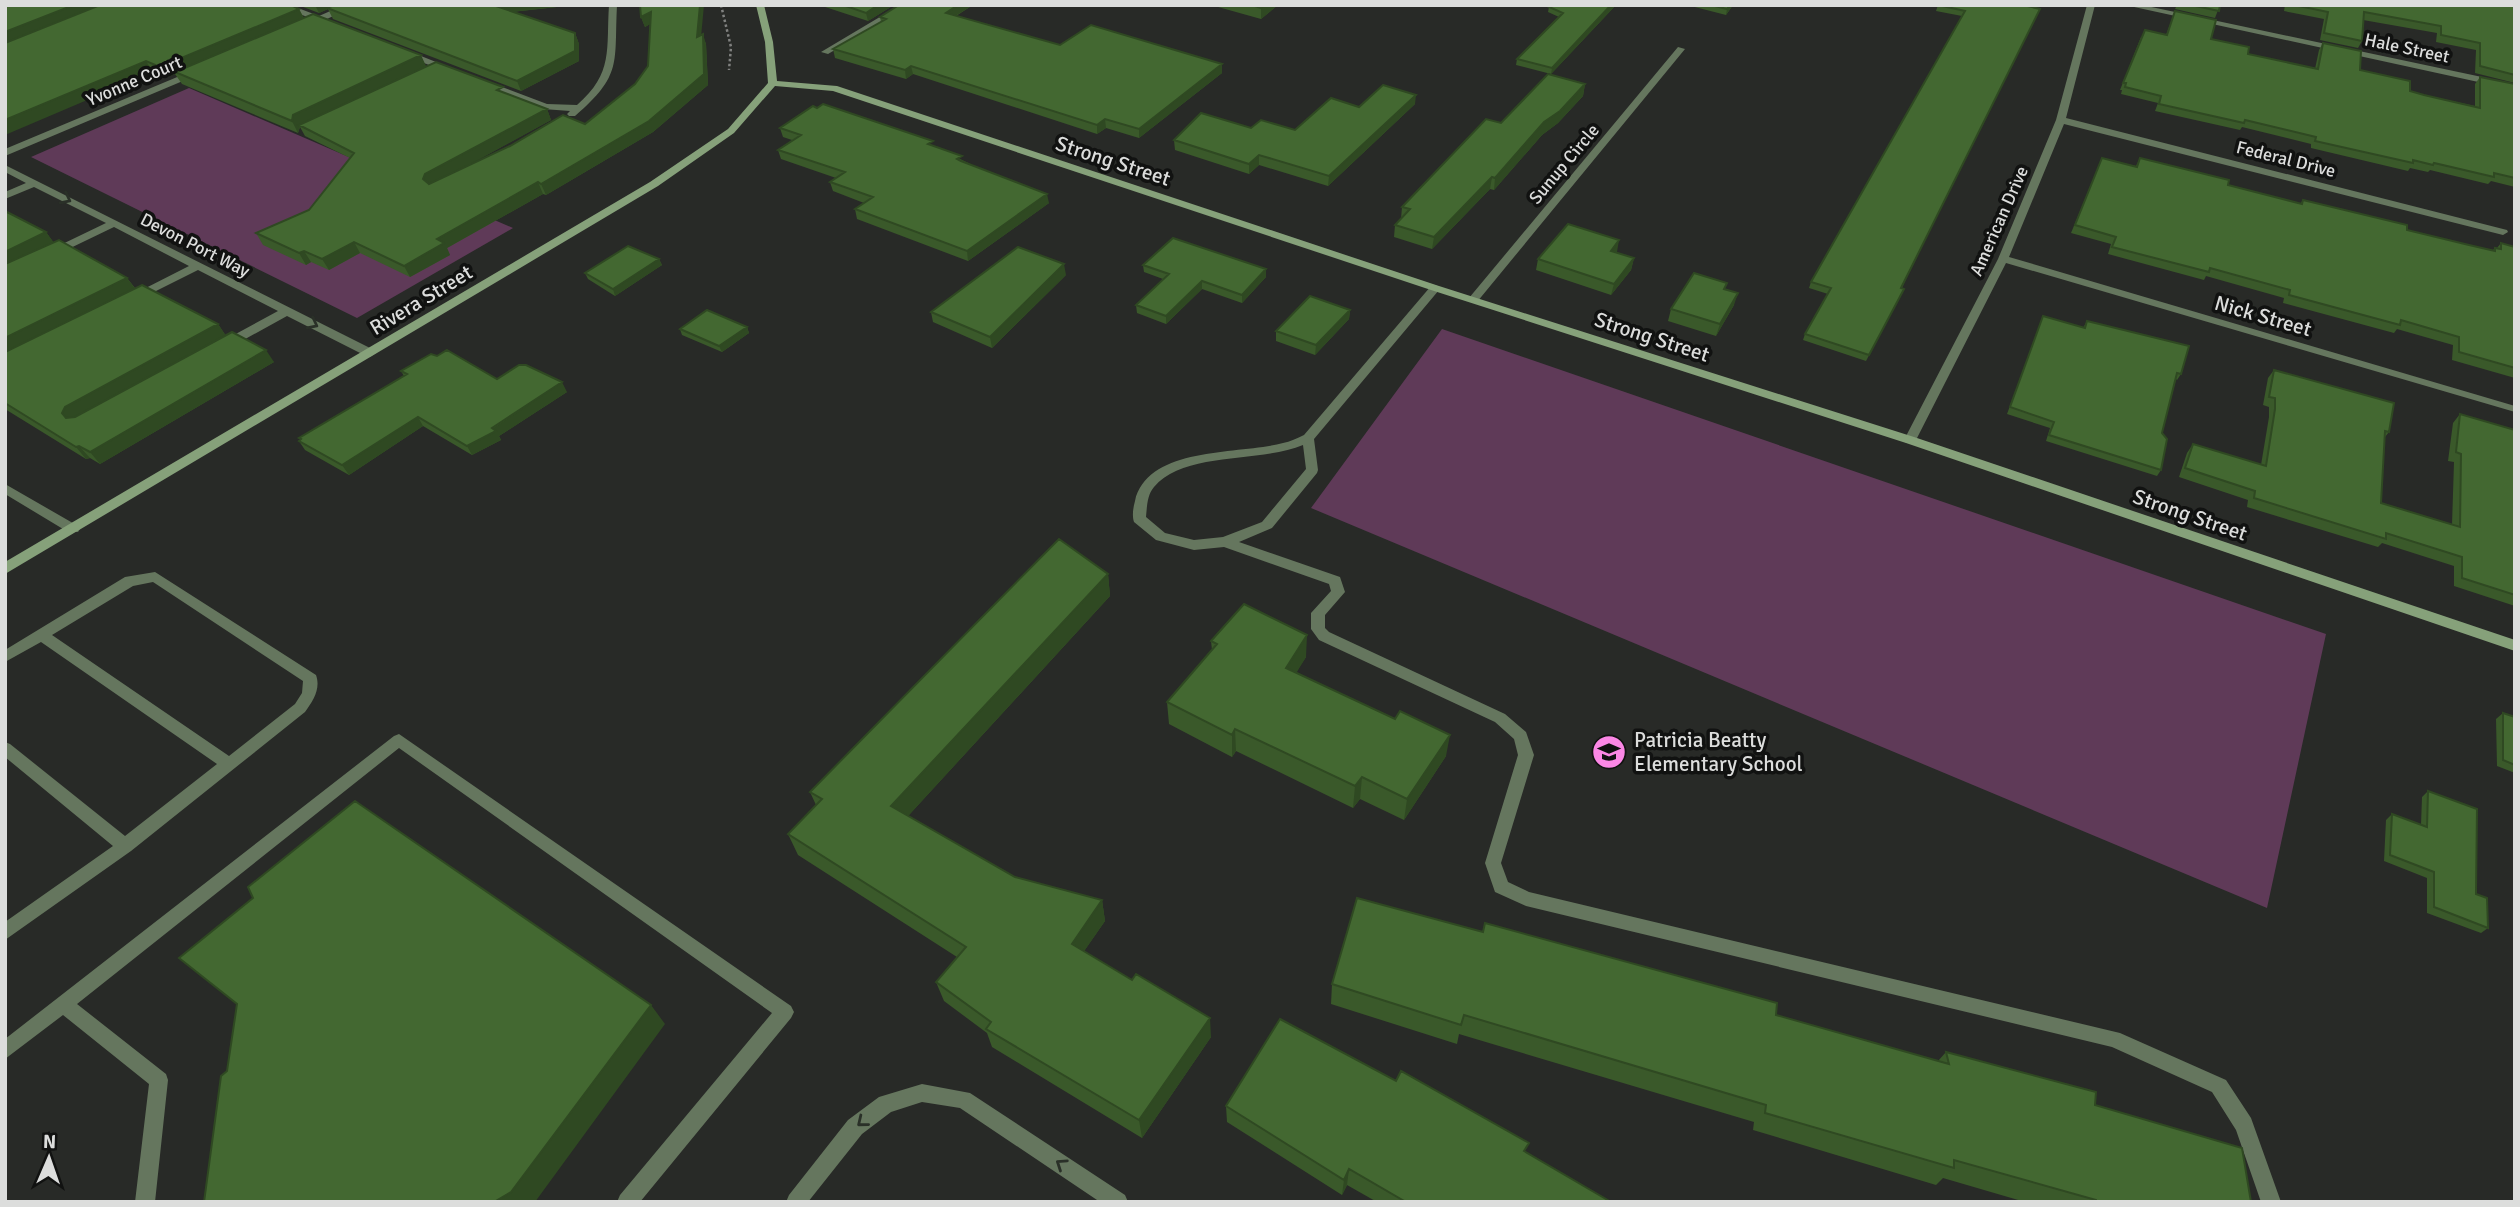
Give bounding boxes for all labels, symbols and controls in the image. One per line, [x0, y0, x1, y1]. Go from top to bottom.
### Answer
street label: Hale Street [2363, 28, 2451, 68]
street label: Yvonne Court [83, 51, 185, 111]
street label: Sunup Circle [1524, 120, 1604, 208]
street label: Strong Street [1052, 130, 1174, 192]
street label: Federal Drive [2234, 136, 2338, 182]
street label: American Drive [1965, 163, 2033, 279]
one-way arrow [59, 191, 71, 205]
street label: Devon Port Way [137, 208, 254, 282]
street label: Rivera Street [365, 259, 477, 341]
street label: Nick Street [2211, 290, 2315, 342]
street label: Strong Street [1591, 306, 1713, 368]
one-way arrow [306, 315, 318, 329]
street label: Strong Street [2129, 483, 2251, 547]
place label: Patricia Beatty Elementary School [1634, 727, 1803, 777]
school or university icon: Patricia Beatty Elementary School [1590, 733, 1628, 771]
one-way arrow [857, 1114, 869, 1127]
north arrow [14, 1123, 84, 1193]
text: N [43, 1130, 57, 1154]
one-way arrow [1056, 1160, 1069, 1172]

